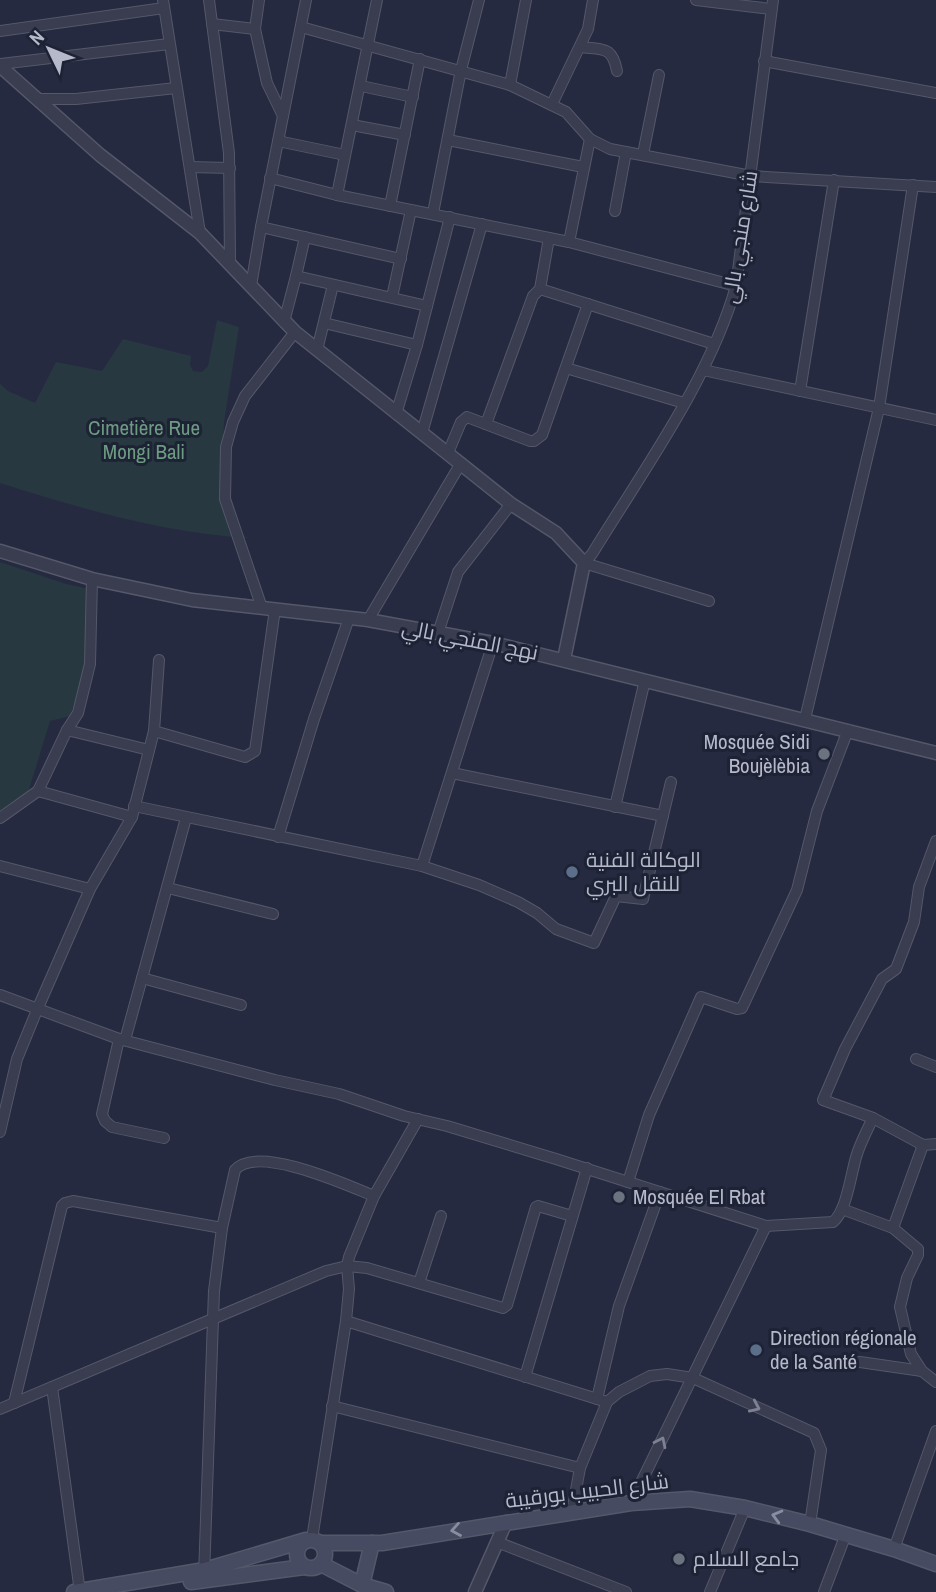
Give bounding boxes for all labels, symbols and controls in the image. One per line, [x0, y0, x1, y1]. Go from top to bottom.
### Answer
north arrow [14, 14, 84, 84]
text: N [23, 24, 50, 50]
street label: شارع منجي بالي [715, 168, 766, 306]
park label: Cimetière Rue Mongi Bali [88, 413, 200, 466]
street label: نهج المنجي بالي [399, 612, 541, 669]
place label: Mosquée Sidi Boujèlèbia [704, 727, 810, 780]
marker: Mosquée Sidi Boujèlèbia [816, 746, 832, 762]
place label: الوكالة الفنية للنقل البري [586, 845, 701, 900]
marker: الوكالة الفنية للنقل البري [564, 864, 580, 880]
place label: Mosquée El Rbat [633, 1182, 765, 1211]
marker: Mosquée El Rbat [611, 1189, 627, 1205]
place label: Direction régionale de la Santé [770, 1323, 916, 1376]
marker: Direction régionale de la Santé [748, 1342, 764, 1358]
one-way arrow [748, 1399, 760, 1413]
one-way arrow [653, 1437, 667, 1449]
street label: شارع الحبيب بورقيبة [504, 1466, 670, 1515]
one-way arrow [771, 1510, 783, 1524]
one-way arrow [450, 1522, 461, 1537]
place label: جامع السلام [693, 1544, 799, 1573]
marker: جامع السلام [671, 1551, 687, 1567]

